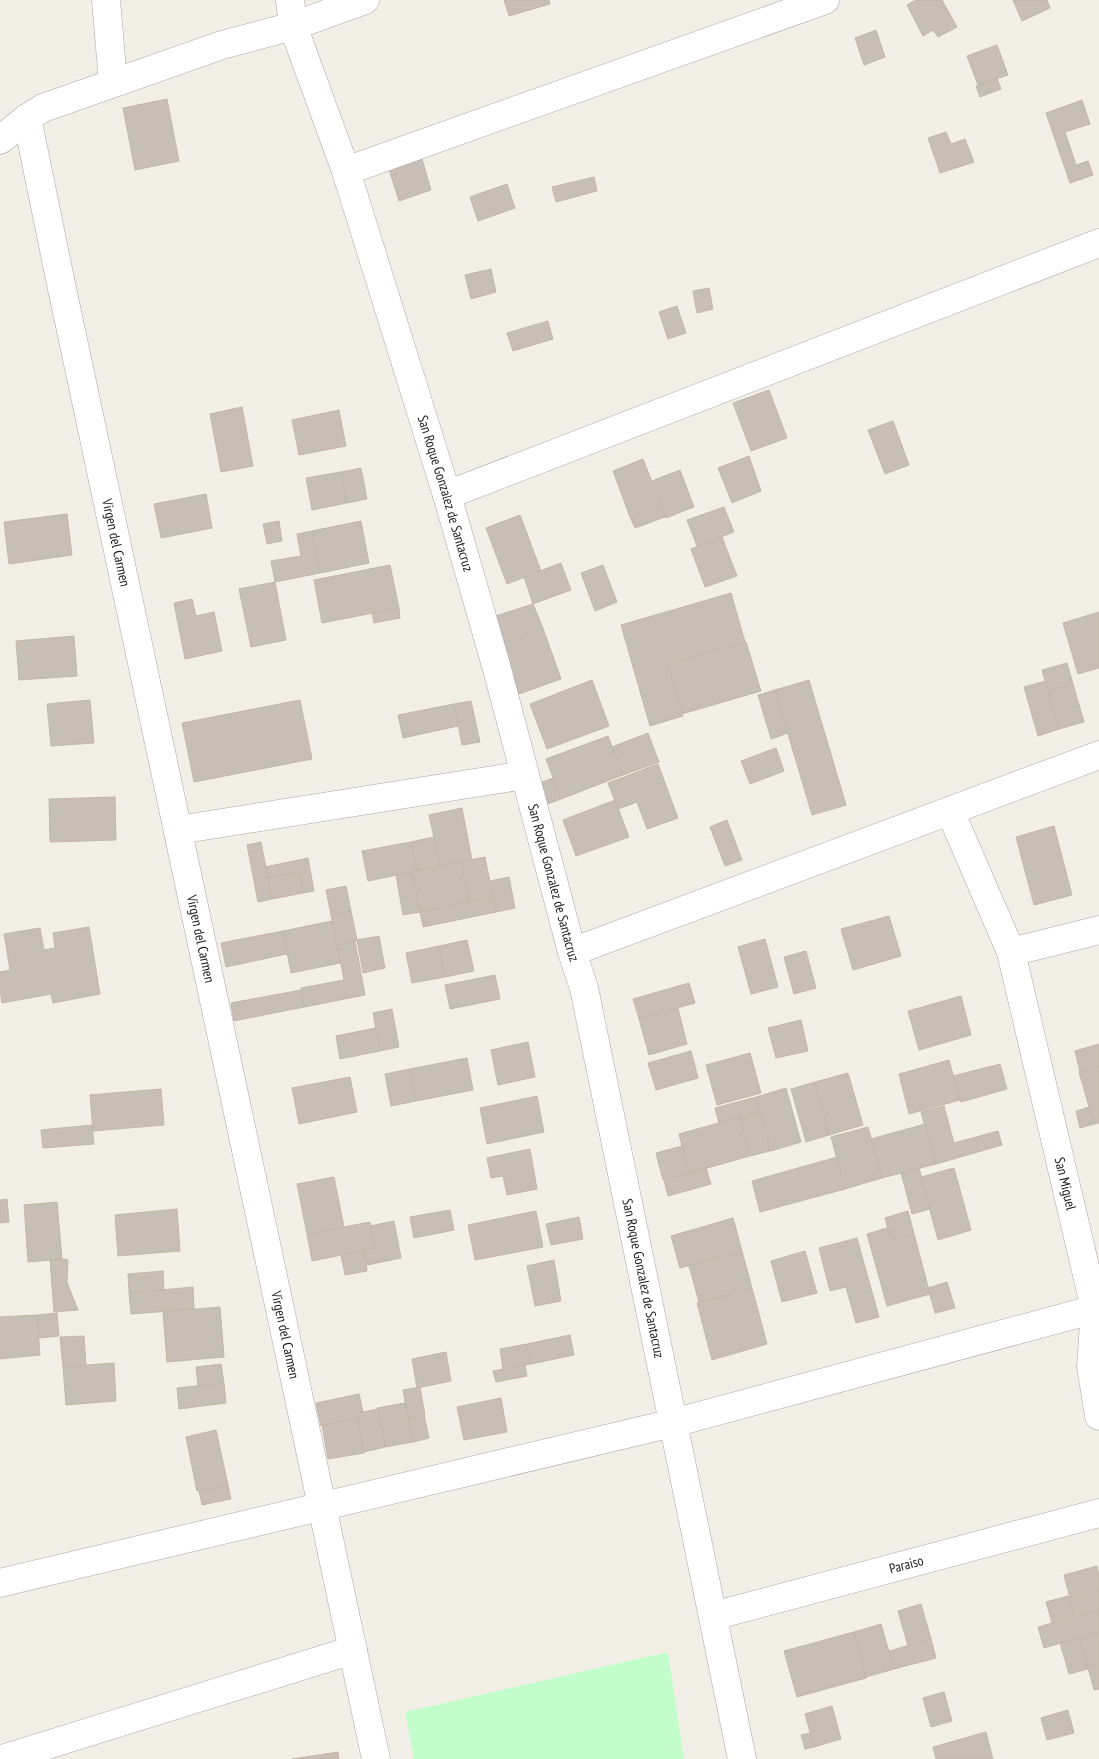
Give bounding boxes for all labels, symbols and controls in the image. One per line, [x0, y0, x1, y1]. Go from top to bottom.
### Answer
street label: San Roque Gonzalez de Santacruz [414, 413, 478, 574]
street label: Virgen del Carmen [98, 496, 134, 588]
street label: San Roque Gonzalez de Santacruz [524, 802, 584, 964]
street label: Virgen del Carmen [183, 892, 219, 984]
street label: San Miguel [1051, 1155, 1081, 1213]
street label: San Roque Gonzalez de Santacruz [618, 1197, 669, 1360]
street label: Virgen del Carmen [267, 1288, 304, 1380]
street label: Paraiso [887, 1551, 925, 1578]

